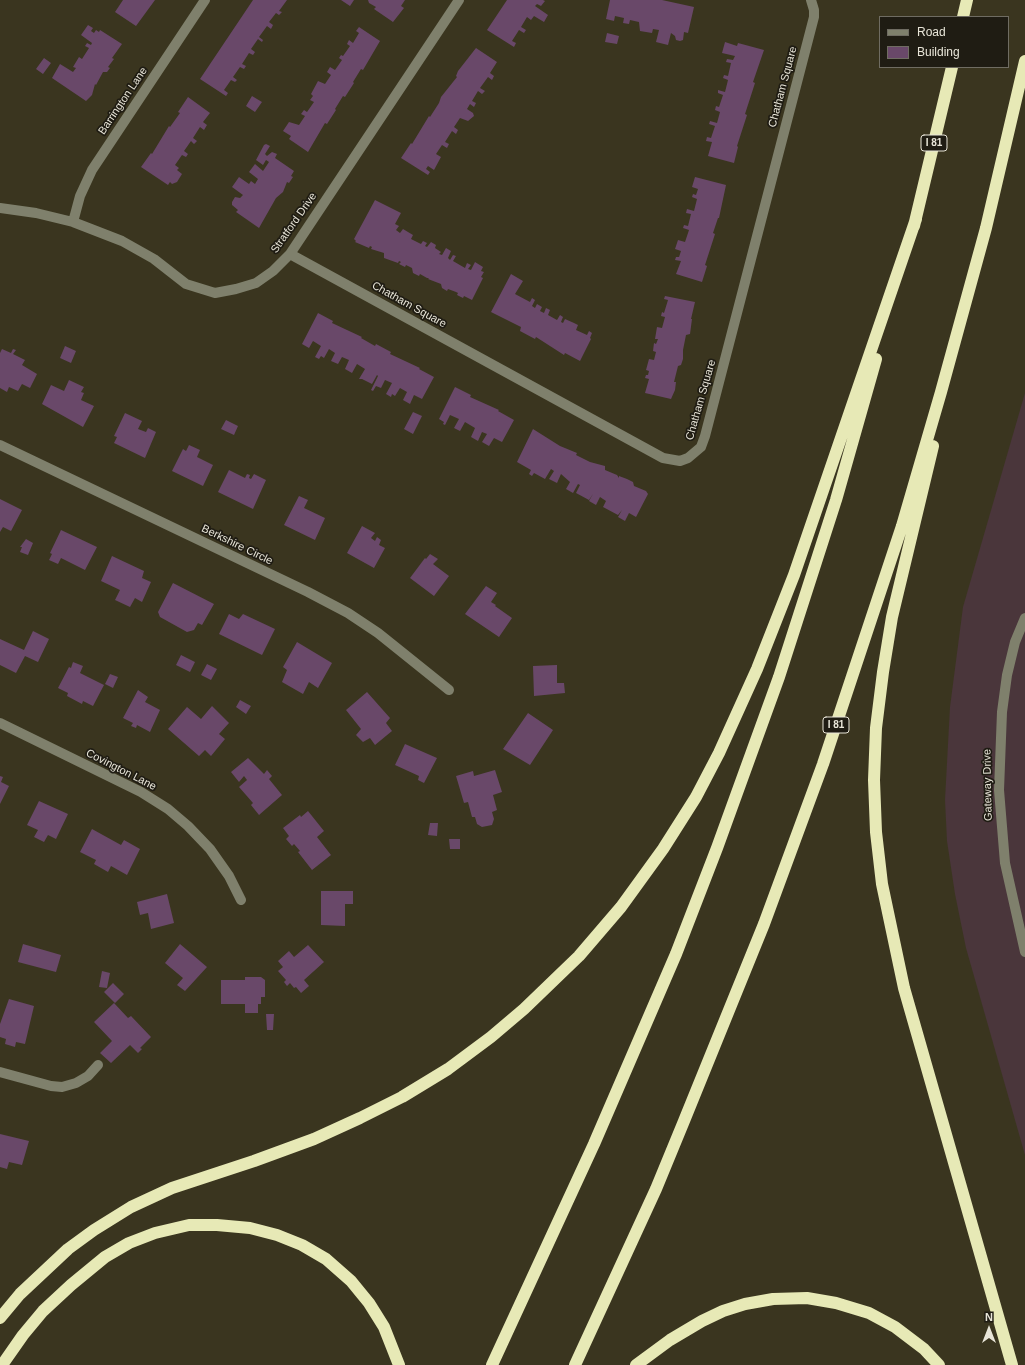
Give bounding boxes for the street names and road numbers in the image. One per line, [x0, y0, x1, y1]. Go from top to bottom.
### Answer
street label: Chatham Square [766, 45, 800, 129]
street label: Barrington Lane [96, 65, 150, 137]
road number: I 81 [921, 135, 947, 151]
street label: Stratford Drive [268, 190, 320, 256]
street label: Chatham Square [369, 279, 449, 331]
street label: Chatham Square [683, 358, 719, 442]
street label: Berkshire Circle [199, 522, 275, 568]
road number: I 81 [823, 717, 849, 733]
street label: Covington Lane [84, 747, 158, 793]
street label: Gateway Drive [981, 749, 995, 821]

